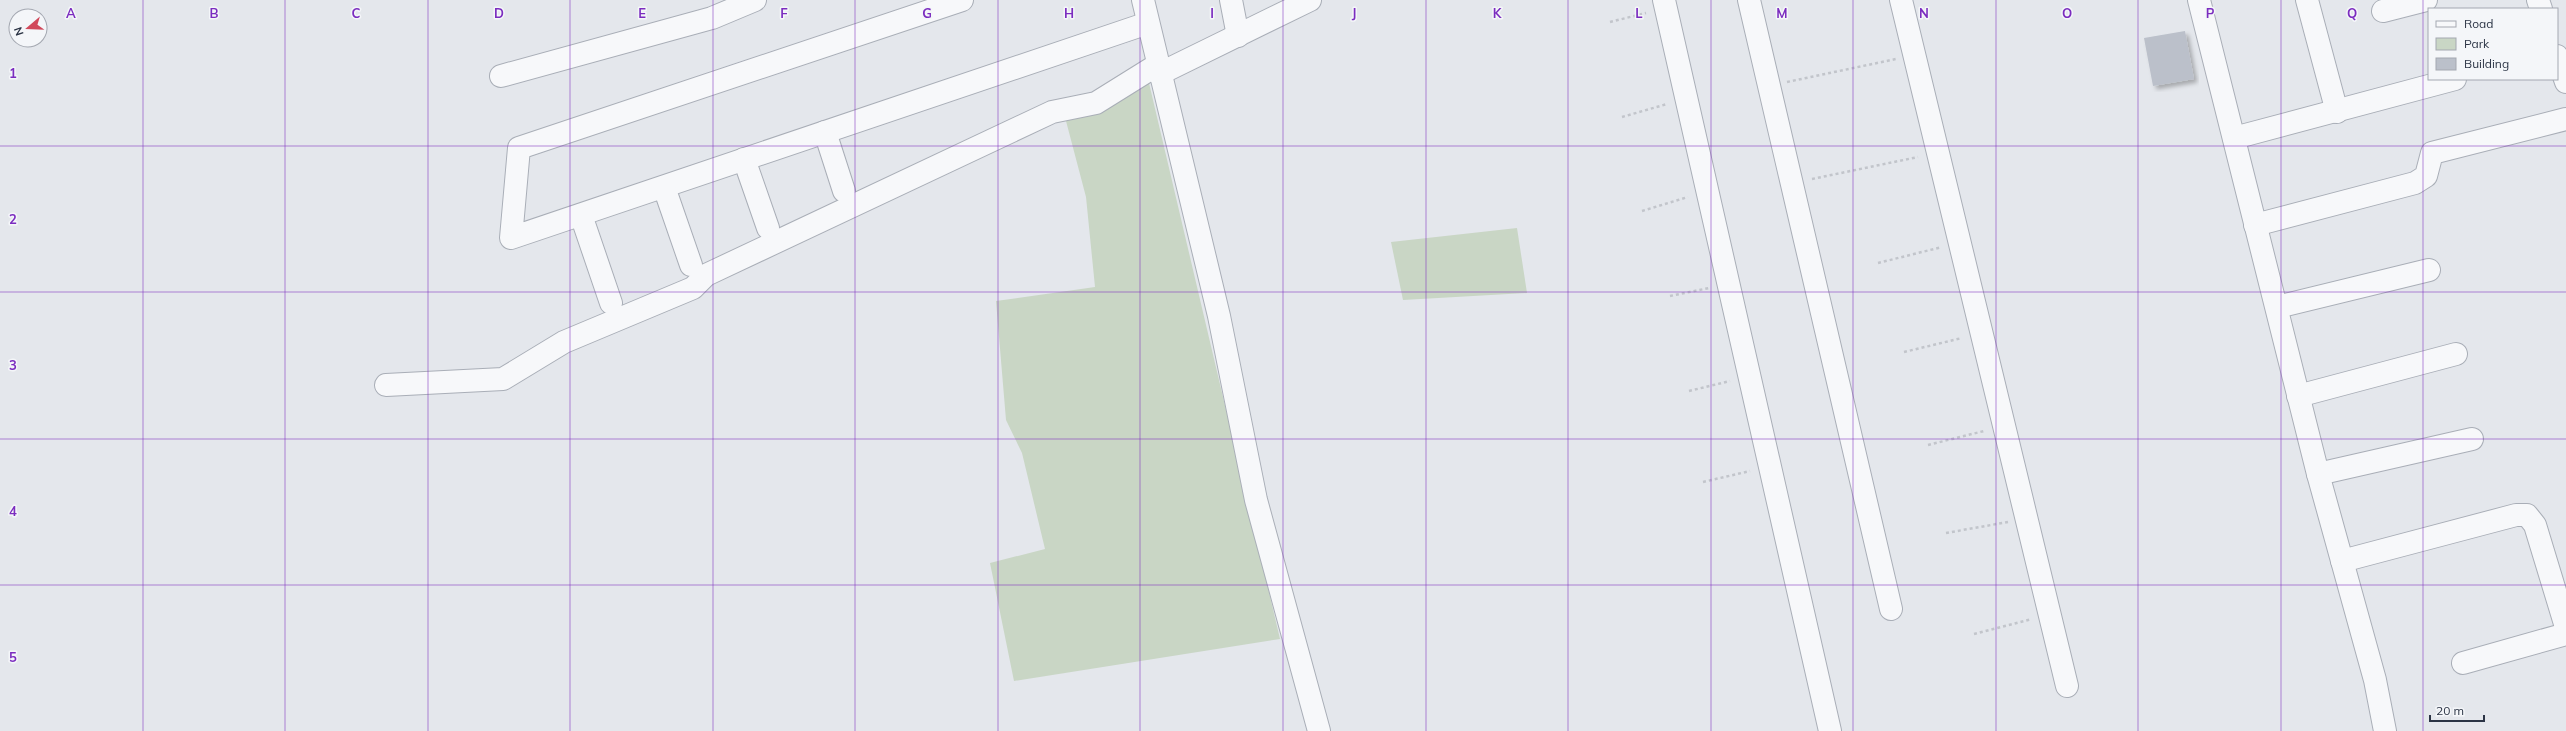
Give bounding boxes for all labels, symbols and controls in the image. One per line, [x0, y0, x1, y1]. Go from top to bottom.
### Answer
text: A [66, 5, 76, 21]
text: B [210, 5, 219, 21]
text: C [352, 5, 361, 21]
text: D [494, 5, 504, 21]
text: E [638, 5, 646, 21]
text: F [780, 5, 788, 21]
text: G [922, 5, 932, 21]
text: H [1064, 5, 1074, 21]
text: I [1210, 5, 1214, 21]
text: J [1352, 5, 1356, 21]
text: K [1493, 5, 1503, 21]
text: L [1635, 5, 1643, 21]
text: M [1776, 5, 1788, 21]
text: N [1919, 5, 1929, 21]
text: O [2062, 5, 2072, 21]
text: P [2206, 5, 2215, 21]
text: Q [2347, 5, 2357, 21]
north arrow [8, 8, 48, 48]
legend [2428, 8, 2558, 80]
text: Road [2464, 16, 2493, 31]
text: N [11, 25, 27, 37]
text: Park [2464, 36, 2490, 51]
text: Building [2464, 56, 2509, 71]
text: 1 [9, 65, 17, 81]
text: 2 [9, 211, 17, 227]
text: 3 [9, 357, 17, 373]
text: 4 [9, 503, 17, 519]
text: 5 [9, 649, 17, 665]
scale bar [2430, 697, 2484, 723]
text: 20 m [2436, 703, 2464, 718]

